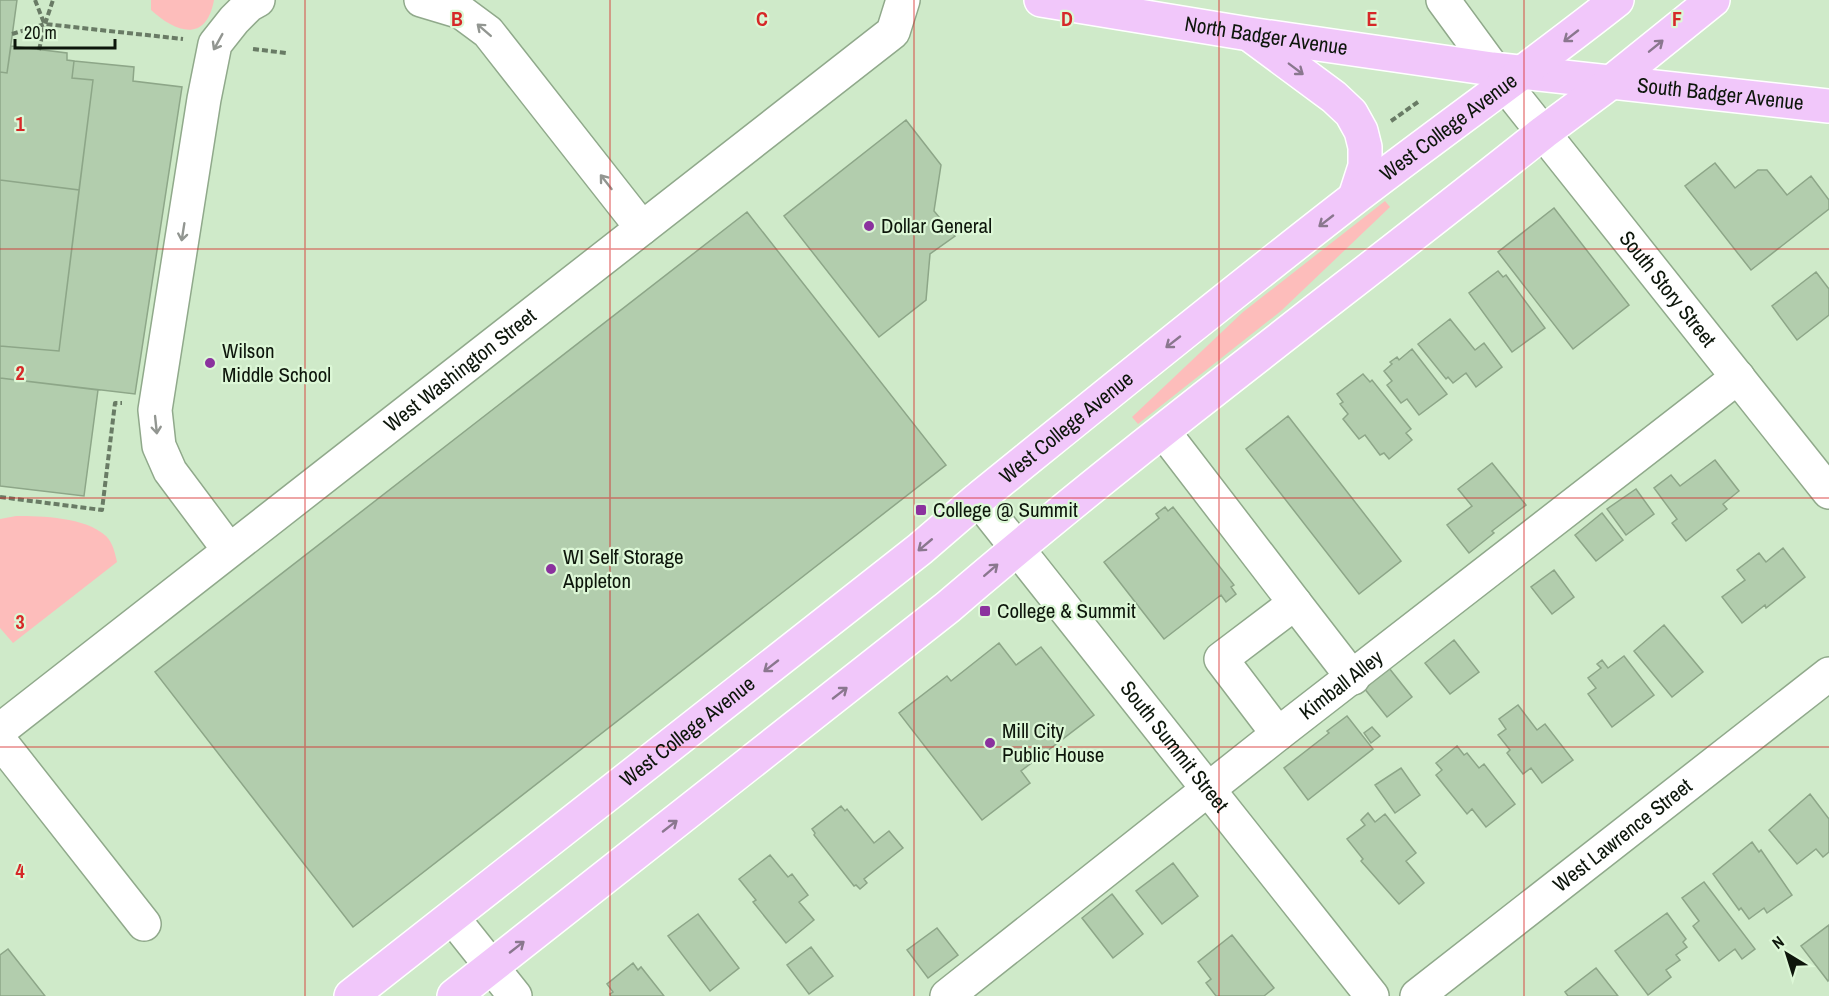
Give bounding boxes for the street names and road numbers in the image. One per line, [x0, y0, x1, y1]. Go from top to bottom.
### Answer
street label: North Badger Avenue [1183, 9, 1350, 62]
street label: West College Avenue [1374, 66, 1523, 187]
street label: South Badger Avenue [1636, 70, 1805, 117]
street label: South Story Street [1613, 225, 1723, 353]
street label: West Washington Street [378, 301, 542, 439]
street label: West College Avenue [993, 364, 1139, 490]
street label: Kimball Alley [1293, 643, 1389, 726]
street label: West College Avenue [614, 669, 761, 793]
street label: South Summit Street [1114, 675, 1236, 818]
street label: West Lawrence Street [1547, 771, 1698, 898]

